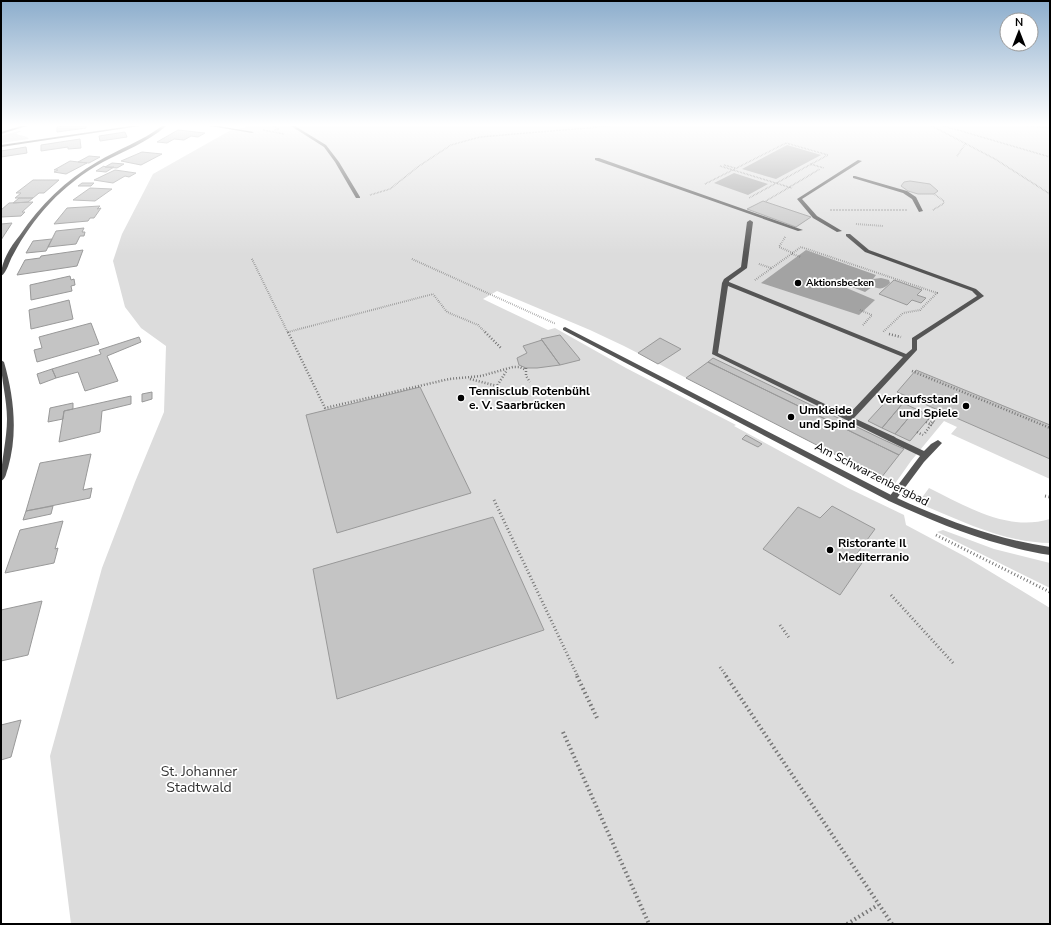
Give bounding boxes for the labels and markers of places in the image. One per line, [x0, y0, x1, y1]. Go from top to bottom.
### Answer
place label: Aktionsbecken [806, 276, 874, 290]
marker: Aktionsbecken [793, 278, 803, 288]
place label: Tennisclub Rotenbühl e. V. Saarbrücken [469, 383, 590, 413]
place label: Verkaufsstand und Spiele [877, 391, 958, 421]
marker: Tennisclub Rotenbühl e. V. Saarbrücken [456, 393, 466, 403]
marker: Verkaufsstand und Spiele [961, 401, 971, 411]
place label: Umkleide und Spind [799, 402, 855, 432]
marker: Umkleide und Spind [786, 412, 796, 422]
place label: Ristorante Il Mediterranio [838, 535, 909, 565]
marker: Ristorante Il Mediterranio [825, 545, 835, 555]

